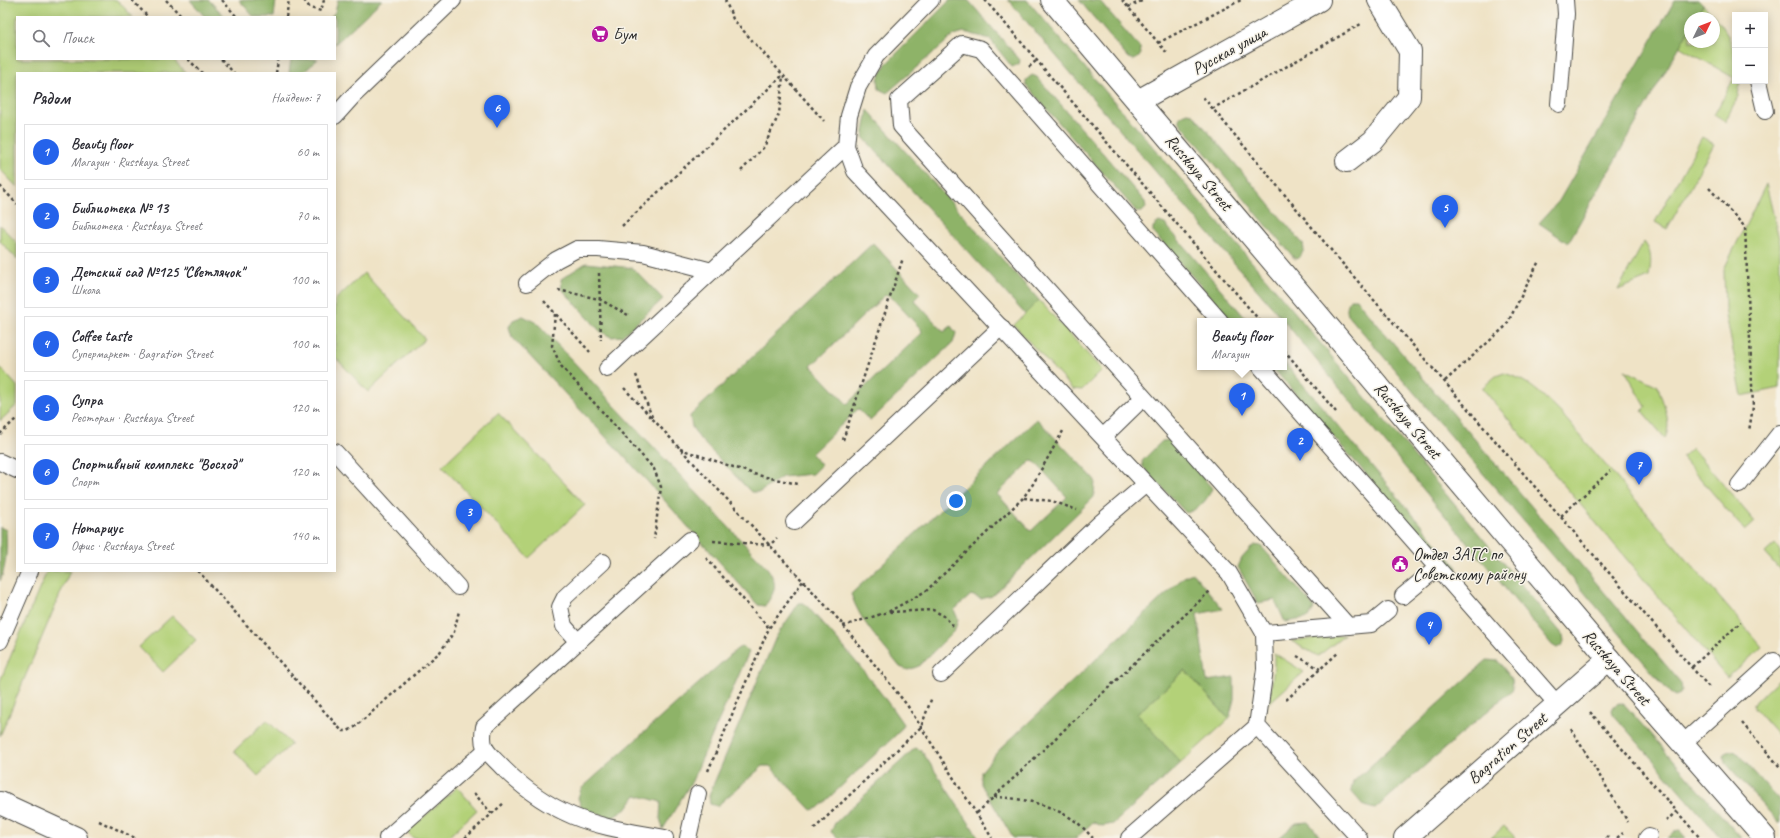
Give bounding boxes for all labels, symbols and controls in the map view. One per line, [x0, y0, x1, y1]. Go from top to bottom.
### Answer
north arrow [1684, 12, 1720, 48]
map controls [1732, 12, 1768, 84]
button: + [1732, 12, 1768, 48]
search box [16, 16, 336, 60]
street label: Русская улица [1189, 21, 1272, 79]
supermarket icon: Бум [590, 24, 610, 44]
place label: Бум [613, 24, 637, 45]
icon: search [30, 27, 52, 49]
text: Поиск [62, 29, 94, 48]
button: − [1732, 48, 1768, 84]
text: Рядом [32, 88, 70, 109]
text: Найдено: 7 [272, 90, 320, 106]
pin: 6 [484, 95, 510, 128]
street label: Russkaya Street [1161, 130, 1238, 217]
text: Beauty floor [71, 135, 132, 154]
text: 1 [43, 144, 49, 160]
text: 60 m [297, 144, 319, 160]
text: Магазин · Russkaya Street [71, 154, 189, 170]
pin: 5 [1432, 195, 1458, 228]
text: Библиотека № 13 [71, 199, 168, 218]
text: 2 [43, 208, 49, 224]
text: 70 m [297, 208, 319, 224]
text: Библиотека · Russkaya Street [71, 218, 202, 234]
text: Детский сад №125 "Светлячок" [71, 263, 244, 282]
text: 3 [43, 272, 49, 288]
text: 100 m [291, 272, 319, 288]
text: Школа [71, 282, 100, 298]
popup [1197, 318, 1287, 370]
text: Coffee taste [71, 327, 132, 346]
text: Beauty floor [1211, 327, 1273, 346]
text: 4 [43, 336, 49, 352]
text: 100 m [291, 336, 319, 352]
text: Супермаркет · Bagration Street [71, 346, 213, 362]
text: Магазин [1211, 346, 1249, 362]
street label: Russkaya Street [1370, 378, 1447, 465]
pin: 1 [1229, 383, 1255, 416]
text: Супра [71, 391, 103, 410]
text: 5 [43, 400, 49, 416]
text: 120 m [291, 400, 319, 416]
text: Ресторан · Russkaya Street [71, 410, 194, 426]
pin: 2 [1287, 428, 1313, 461]
pin: 7 [1626, 452, 1652, 485]
text: Спортивный комплекс "Восход" [71, 455, 240, 474]
text: 6 [43, 464, 49, 480]
text: 120 m [291, 464, 319, 480]
text: Спорт [71, 474, 99, 490]
your location [946, 491, 966, 511]
pin: 3 [456, 499, 482, 532]
text: Нотариус [71, 519, 123, 538]
text: 7 [43, 528, 49, 544]
text: 140 m [291, 528, 319, 544]
text: Офис · Russkaya Street [71, 538, 174, 554]
place label: Отдел ЗАГС по Советскому району [1413, 544, 1527, 585]
public building icon: Отдел ЗАГС по Советскому району [1390, 554, 1410, 574]
pin: 4 [1416, 612, 1442, 645]
street label: Russkaya Street [1578, 625, 1657, 711]
street label: Bagration Street [1463, 707, 1553, 789]

